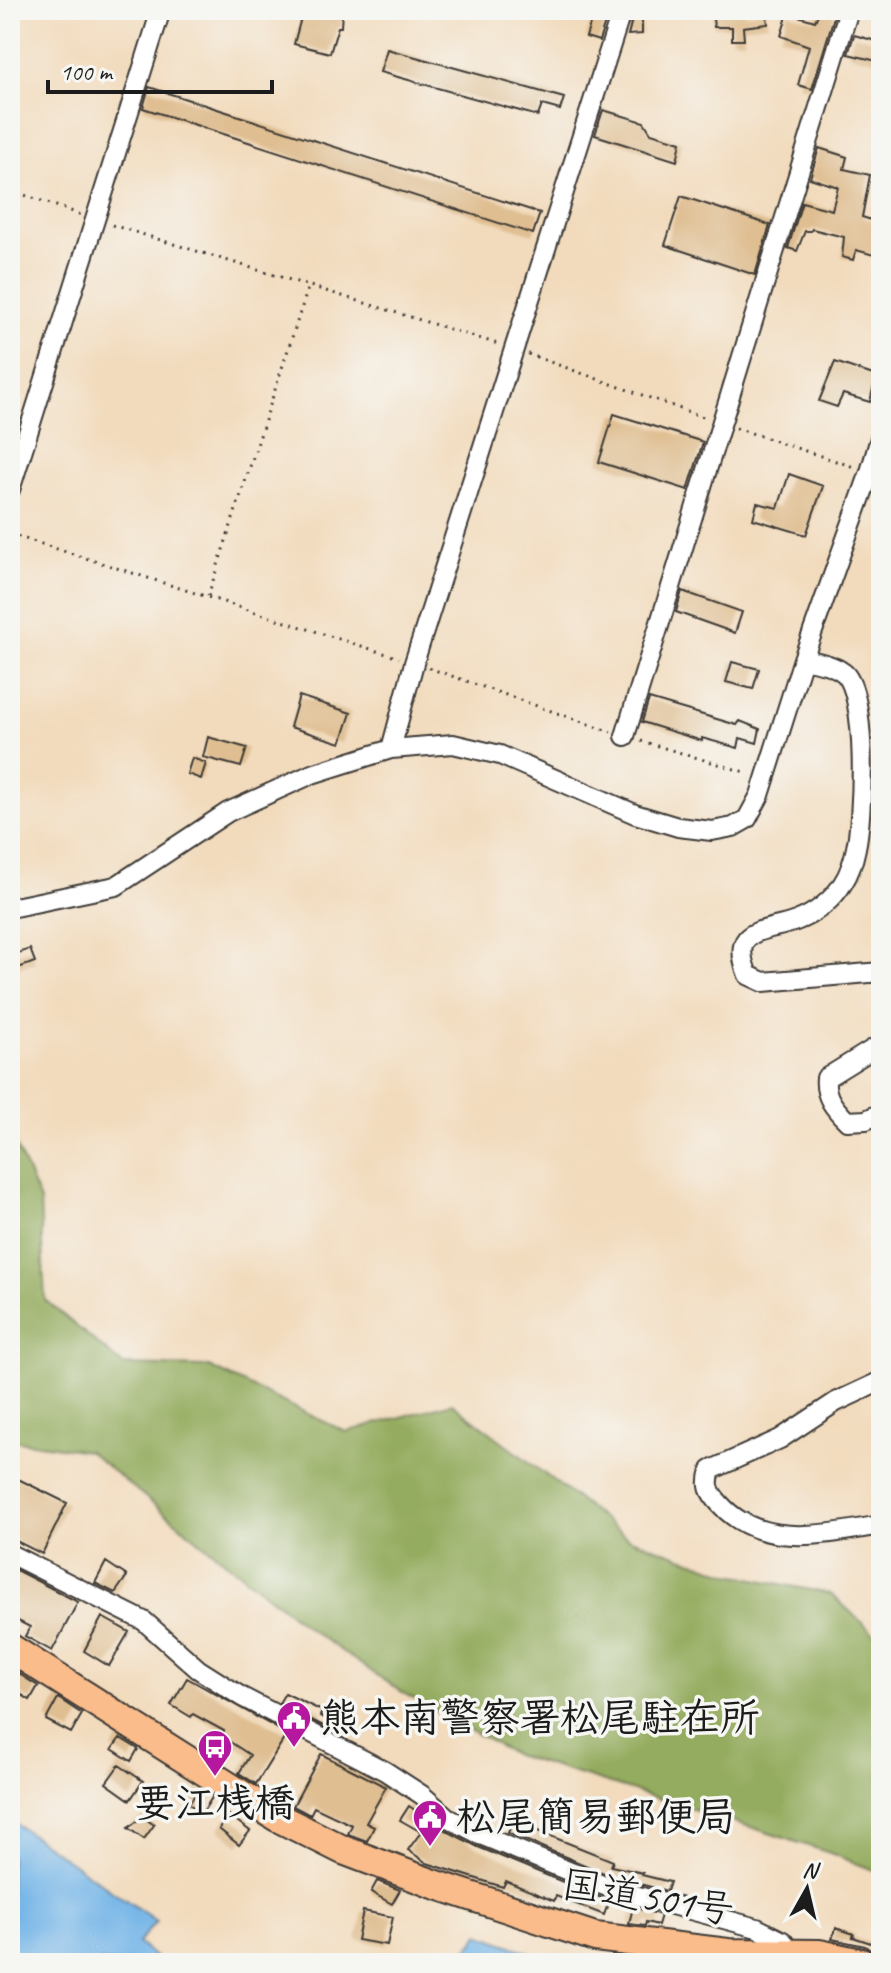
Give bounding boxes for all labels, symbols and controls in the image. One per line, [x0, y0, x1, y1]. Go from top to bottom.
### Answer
scale bar [48, 44, 272, 94]
text: 100 m [60, 57, 114, 87]
place label: 熊本南警察署松尾駐在所 [320, 1693, 760, 1743]
public building icon: 熊本南警察署松尾駐在所 [275, 1699, 313, 1749]
bus stop icon: 要江桟橋 [196, 1728, 234, 1778]
place label: 要江桟橋 [135, 1778, 295, 1828]
place label: 松尾簡易郵便局 [456, 1792, 736, 1842]
public building icon: 松尾簡易郵便局 [411, 1798, 449, 1848]
north arrow [767, 1849, 847, 1929]
text: N [801, 1855, 822, 1885]
street label: 国道501号 [558, 1859, 738, 1935]

